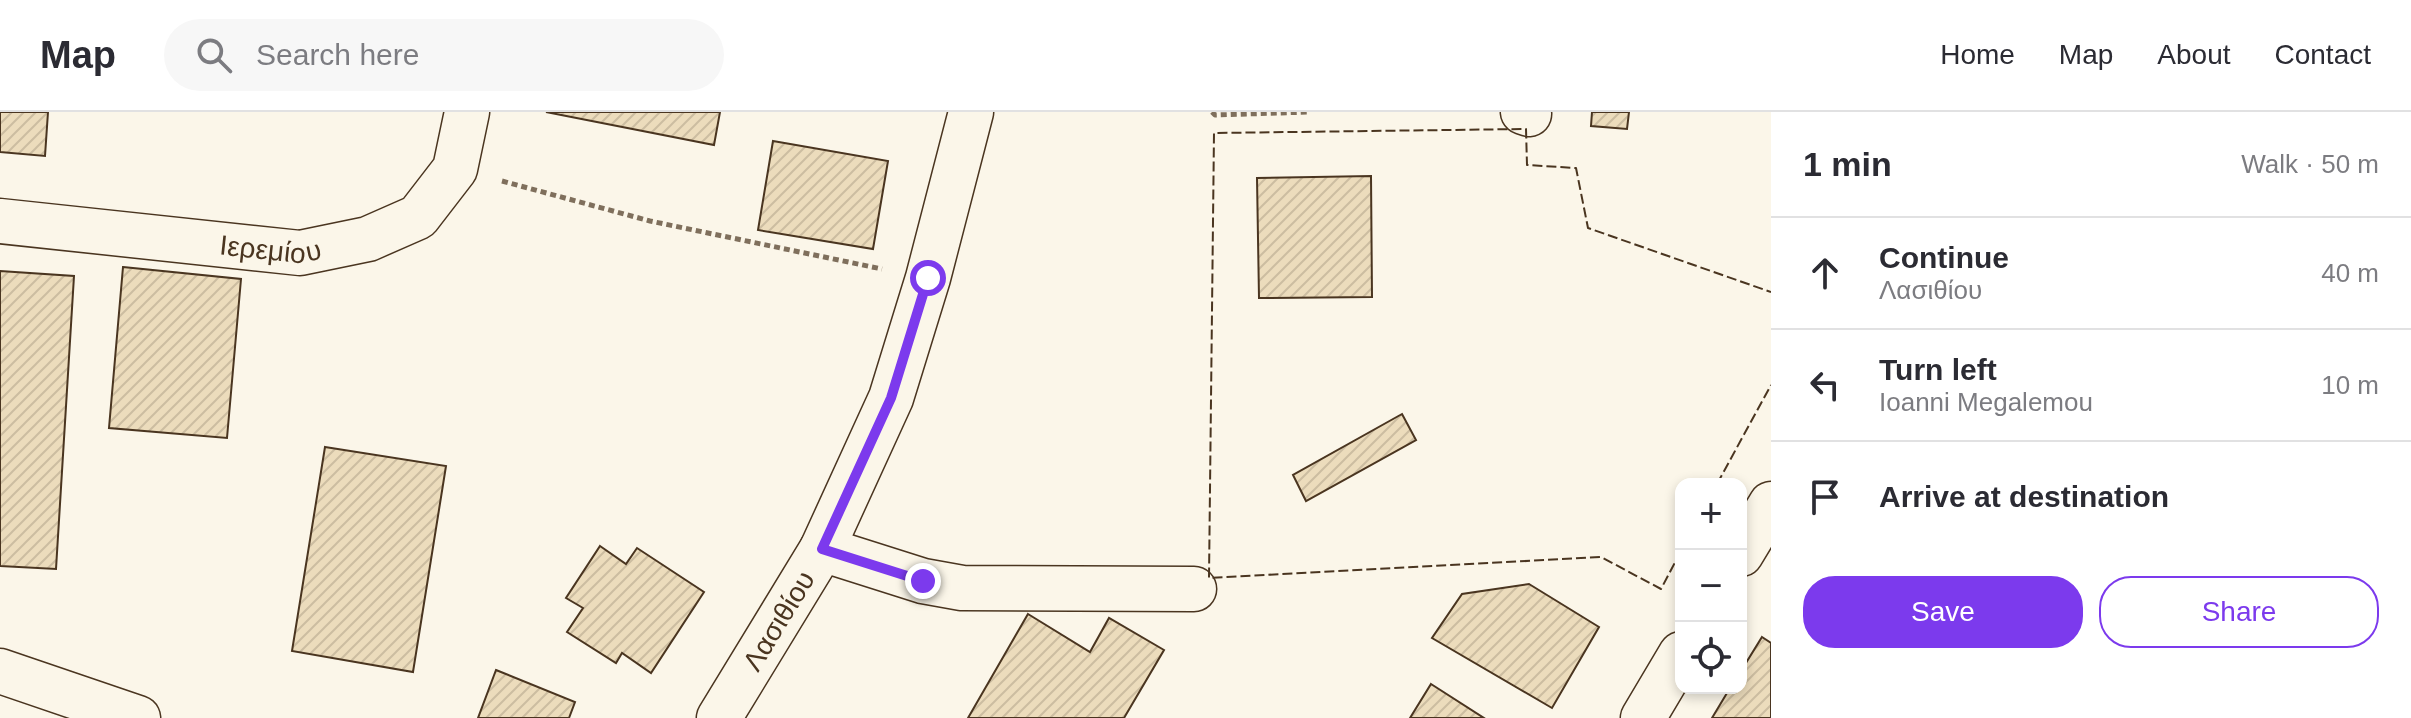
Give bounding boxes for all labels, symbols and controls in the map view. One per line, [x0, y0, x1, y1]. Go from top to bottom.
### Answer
search box [164, 19, 724, 91]
icon: search [192, 33, 236, 77]
text: Map [40, 34, 116, 76]
text: Search here [256, 38, 419, 71]
text: Home [1940, 39, 2015, 70]
text: Map [2059, 39, 2113, 70]
text: About [2157, 39, 2231, 70]
text: Contact [2275, 39, 2371, 70]
text: 1 min [1803, 145, 1892, 183]
text: Walk · 50 m [2241, 149, 2379, 179]
street label: Ιερεμίου [218, 230, 324, 270]
text: Continue [1879, 241, 2009, 274]
icon: ahead [1803, 251, 1847, 295]
text: 40 m [2321, 258, 2379, 288]
route start [910, 260, 946, 296]
text: Λασιθίου [1879, 275, 1982, 305]
text: Turn left [1879, 353, 1997, 386]
icon: left [1803, 363, 1847, 407]
text: 10 m [2321, 370, 2379, 400]
text: Ioanni Megalemou [1879, 387, 2093, 417]
icon: arrive [1803, 475, 1847, 519]
map controls [1675, 478, 1747, 694]
button: + [1675, 478, 1747, 550]
text: Arrive at destination [1879, 480, 2169, 513]
button: − [1675, 550, 1747, 622]
route end [905, 563, 941, 599]
street label: Λασιθίου [737, 565, 821, 676]
button: Save [1803, 576, 2083, 648]
button: Share [2099, 576, 2379, 648]
button: locate [1675, 622, 1747, 694]

